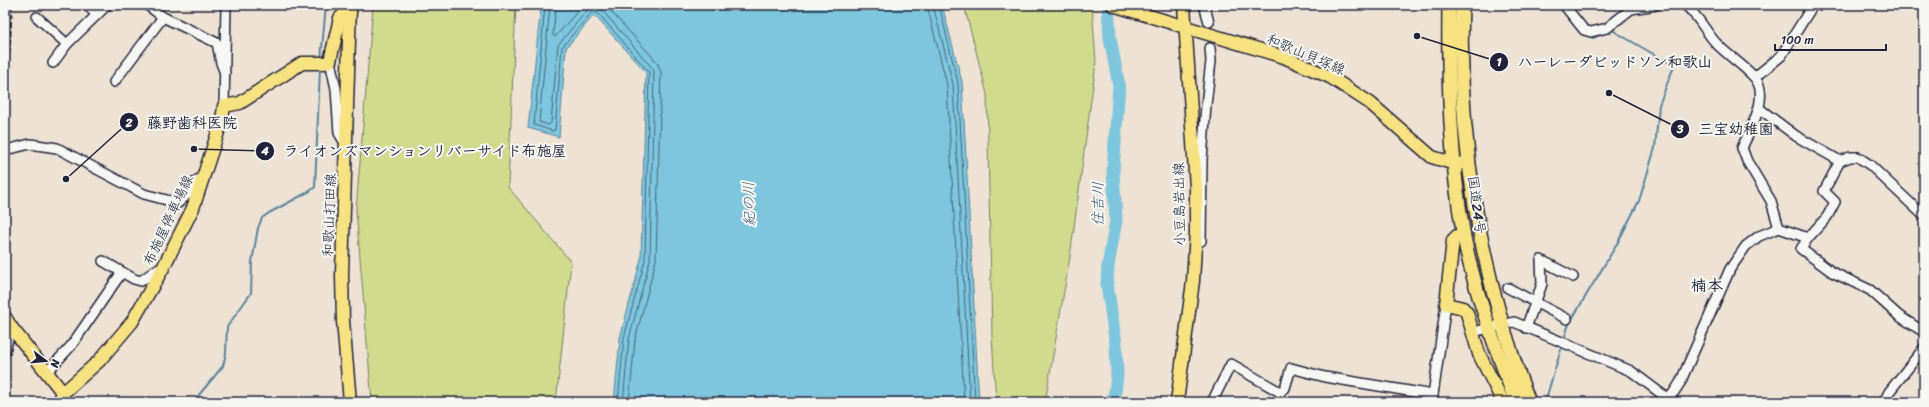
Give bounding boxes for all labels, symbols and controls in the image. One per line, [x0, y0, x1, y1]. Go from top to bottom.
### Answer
scale bar [1775, 26, 1886, 52]
street label: 和歌山貝塚線 [1262, 27, 1349, 82]
text: 100 m [1781, 29, 1814, 51]
callout: ハーレーダビッドソン和歌山 [1489, 48, 1721, 75]
text: ハーレーダビッドソン和歌山 [1517, 49, 1713, 75]
text: 1 [1496, 51, 1502, 73]
callout: 藤野歯科医院 [119, 109, 245, 136]
text: 藤野歯科医院 [147, 110, 237, 136]
text: 2 [125, 112, 133, 134]
callout: 三宝幼稚園 [1670, 115, 1781, 142]
text: 三宝幼稚園 [1698, 116, 1774, 142]
text: 3 [1676, 118, 1684, 140]
callout: ライオンズマンションリバーサイド布施屋 [255, 137, 576, 164]
text: ライオンズマンションリバーサイド布施屋 [284, 138, 566, 164]
text: 4 [260, 140, 269, 162]
street label: 小豆島岩出線 [1166, 162, 1193, 246]
street label: 布施屋停車場線 [136, 171, 200, 270]
street label: 和歌山打田線 [316, 173, 343, 257]
street label: 国道24号 [1460, 174, 1493, 236]
water label: 紀の川 [735, 181, 763, 227]
water label: 住吉川 [1085, 181, 1111, 227]
district label: 楠本 [1691, 271, 1723, 300]
north arrow [26, 341, 66, 381]
text: N [45, 356, 66, 370]

